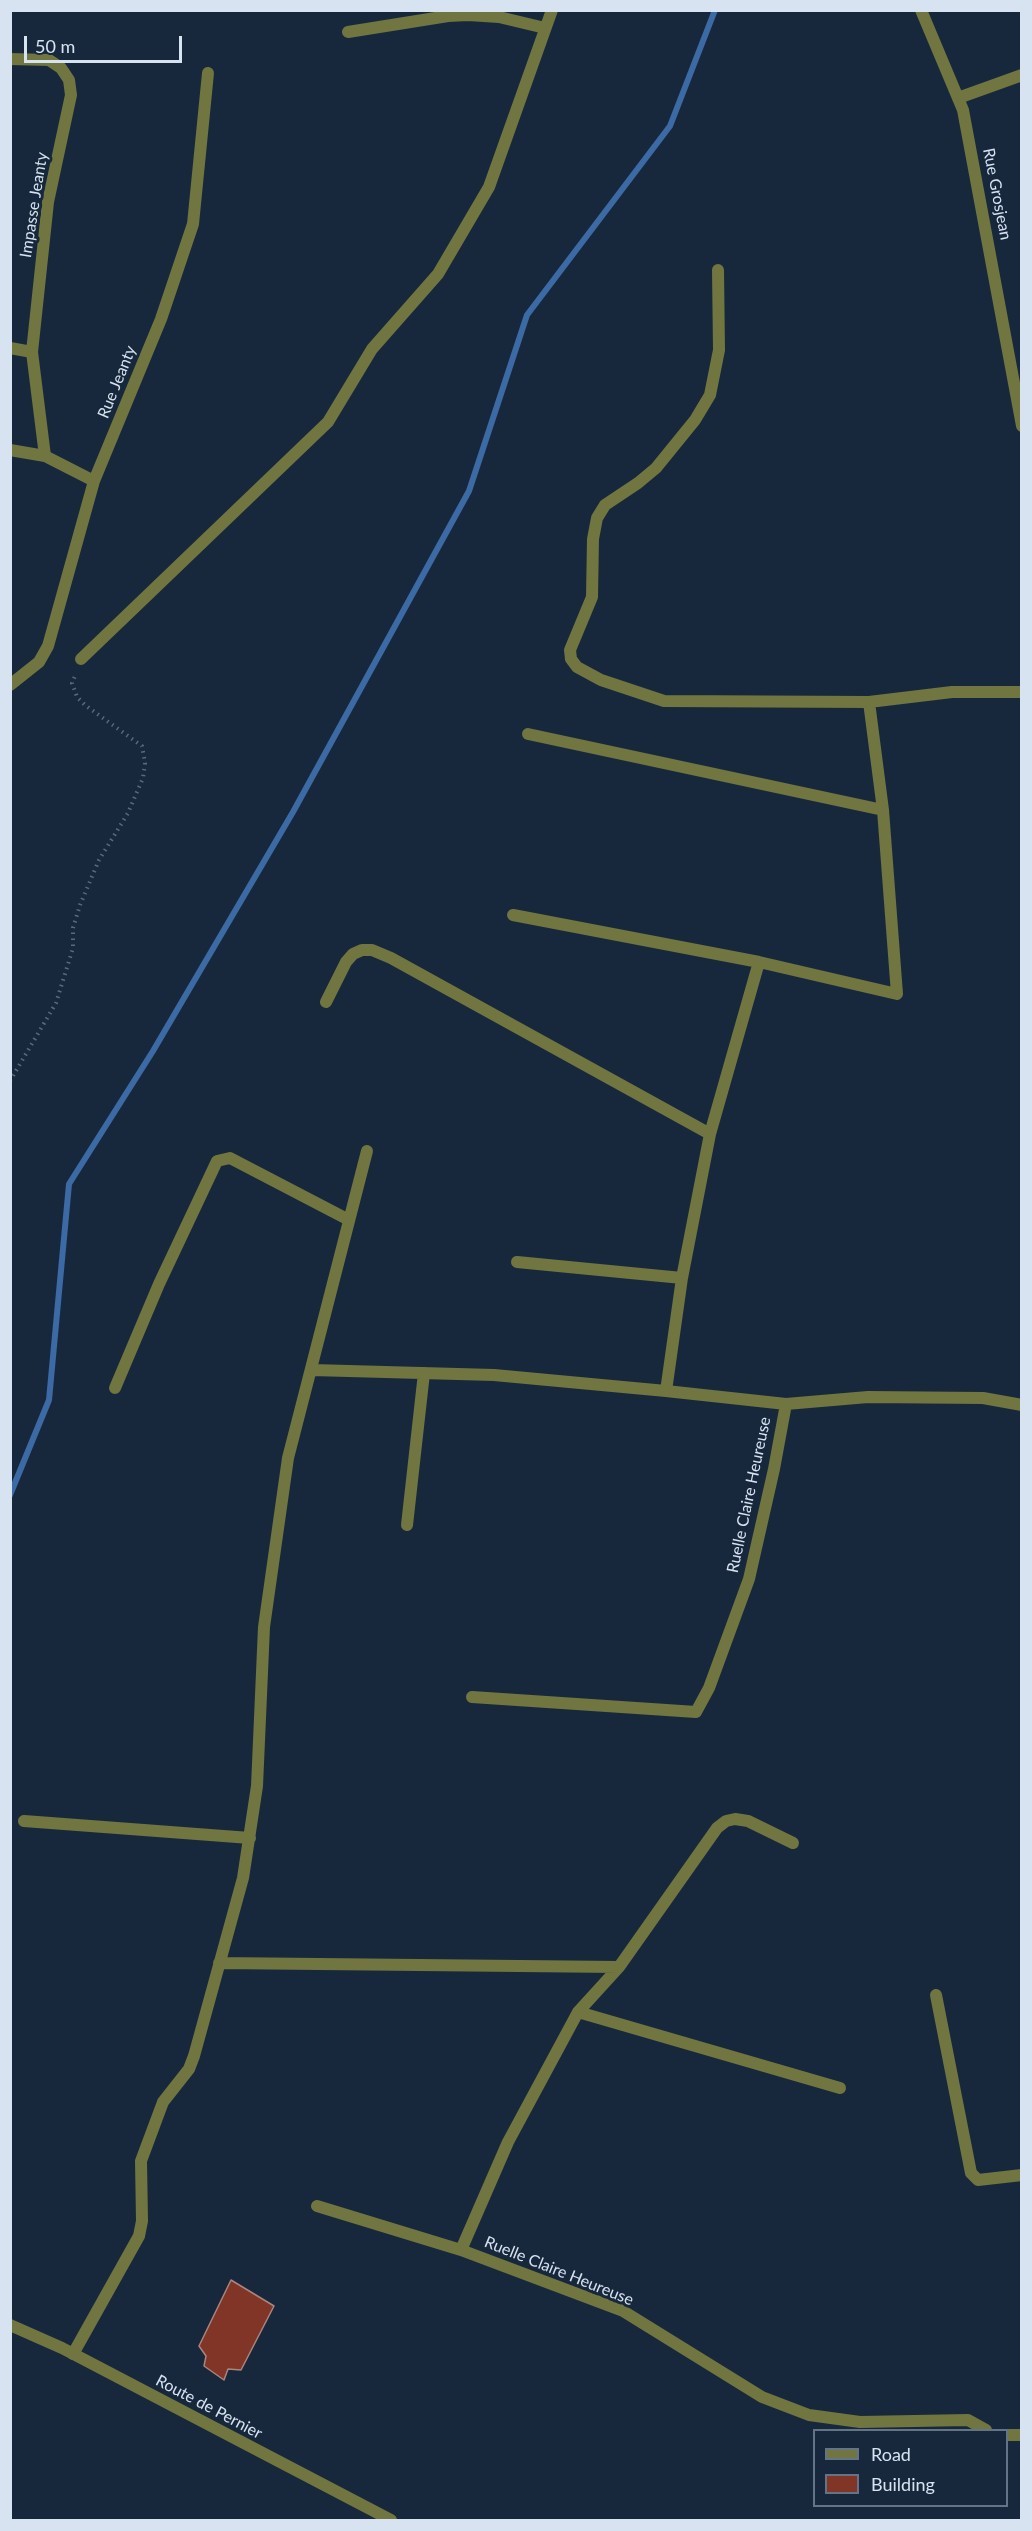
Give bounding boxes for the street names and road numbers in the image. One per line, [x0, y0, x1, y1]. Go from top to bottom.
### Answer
street label: Rue Grosjean [979, 146, 1015, 242]
street label: Impasse Jeanty [16, 151, 52, 259]
street label: Rue Jeanty [94, 343, 140, 421]
street label: Ruelle Claire Heureuse [723, 1415, 775, 1575]
street label: Ruelle Claire Heureuse [482, 2232, 636, 2310]
street label: Route de Pernier [153, 2371, 265, 2443]

